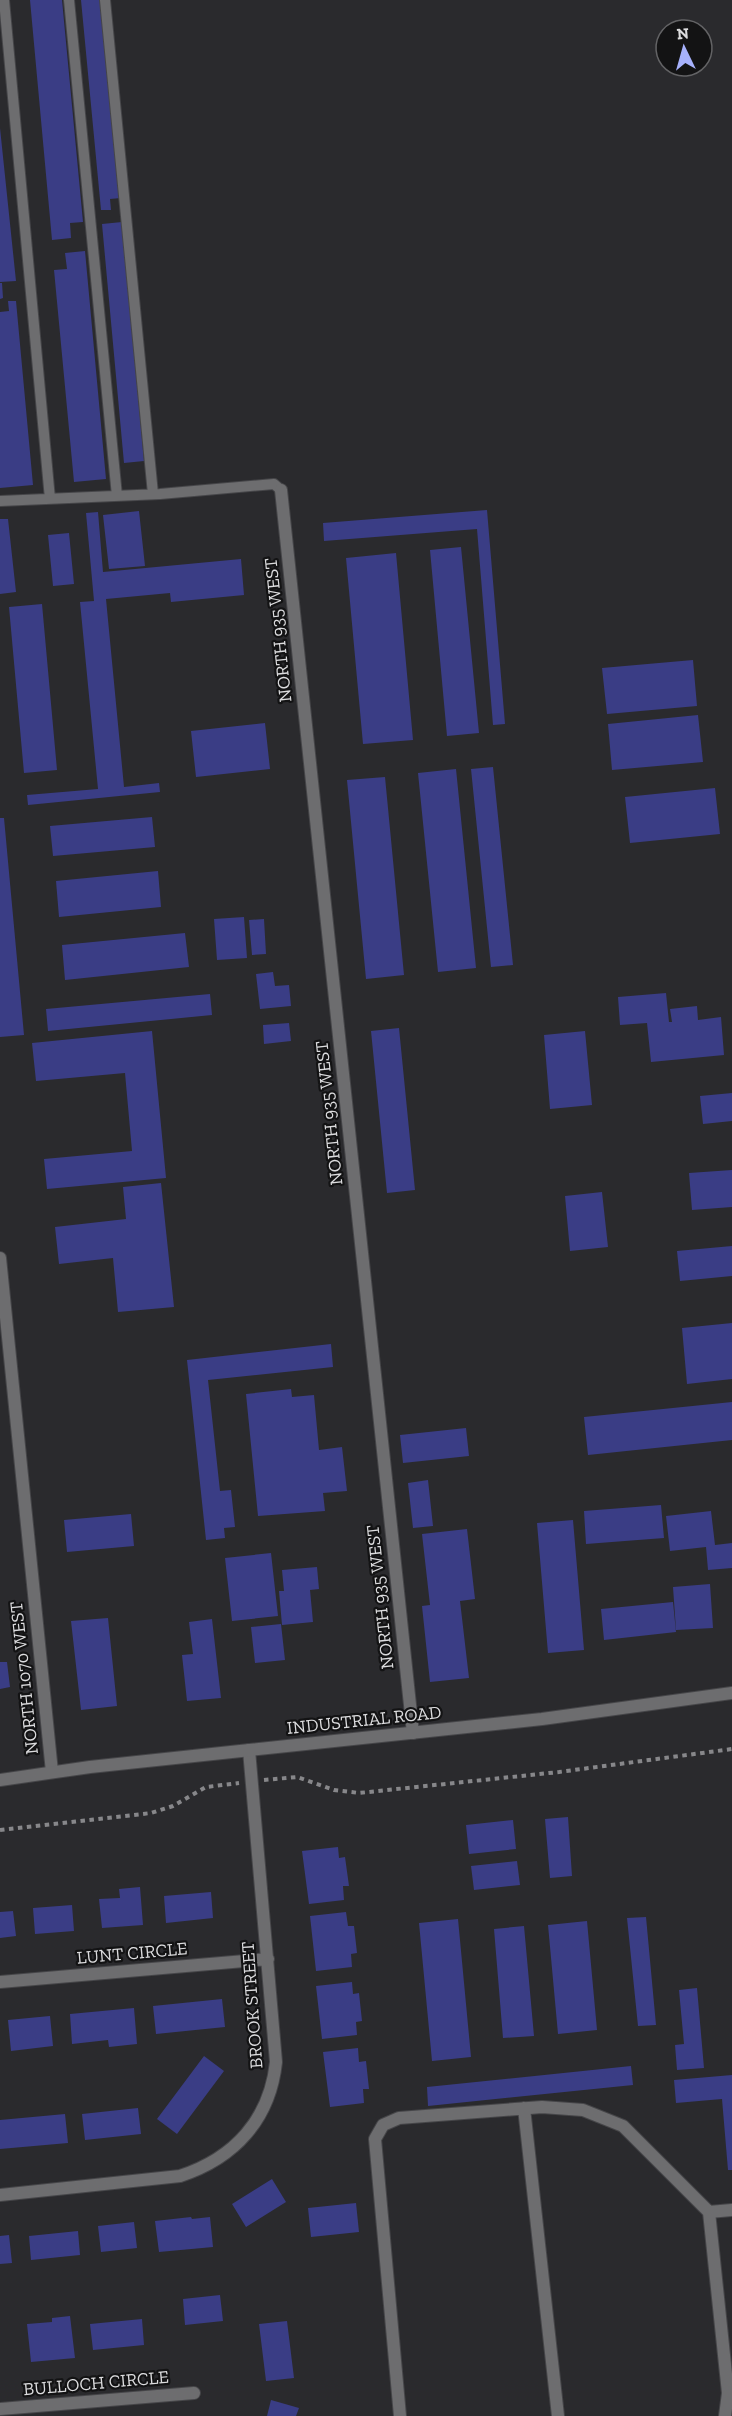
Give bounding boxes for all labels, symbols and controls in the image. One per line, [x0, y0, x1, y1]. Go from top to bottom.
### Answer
north arrow [654, 18, 714, 78]
text: N [676, 24, 690, 44]
street label: NORTH 935 WEST [259, 557, 297, 703]
street label: NORTH 935 WEST [310, 1040, 348, 1186]
street label: NORTH 935 WEST [361, 1524, 399, 1670]
street label: NORTH 1070 WEST [5, 1600, 43, 1756]
street label: INDUSTRIAL ROAD [286, 1701, 442, 1739]
street label: LUNT CIRCLE [76, 1937, 188, 1969]
street label: BROOK STREET [237, 1941, 267, 2069]
street label: BULLOCH CIRCLE [22, 2366, 170, 2400]

